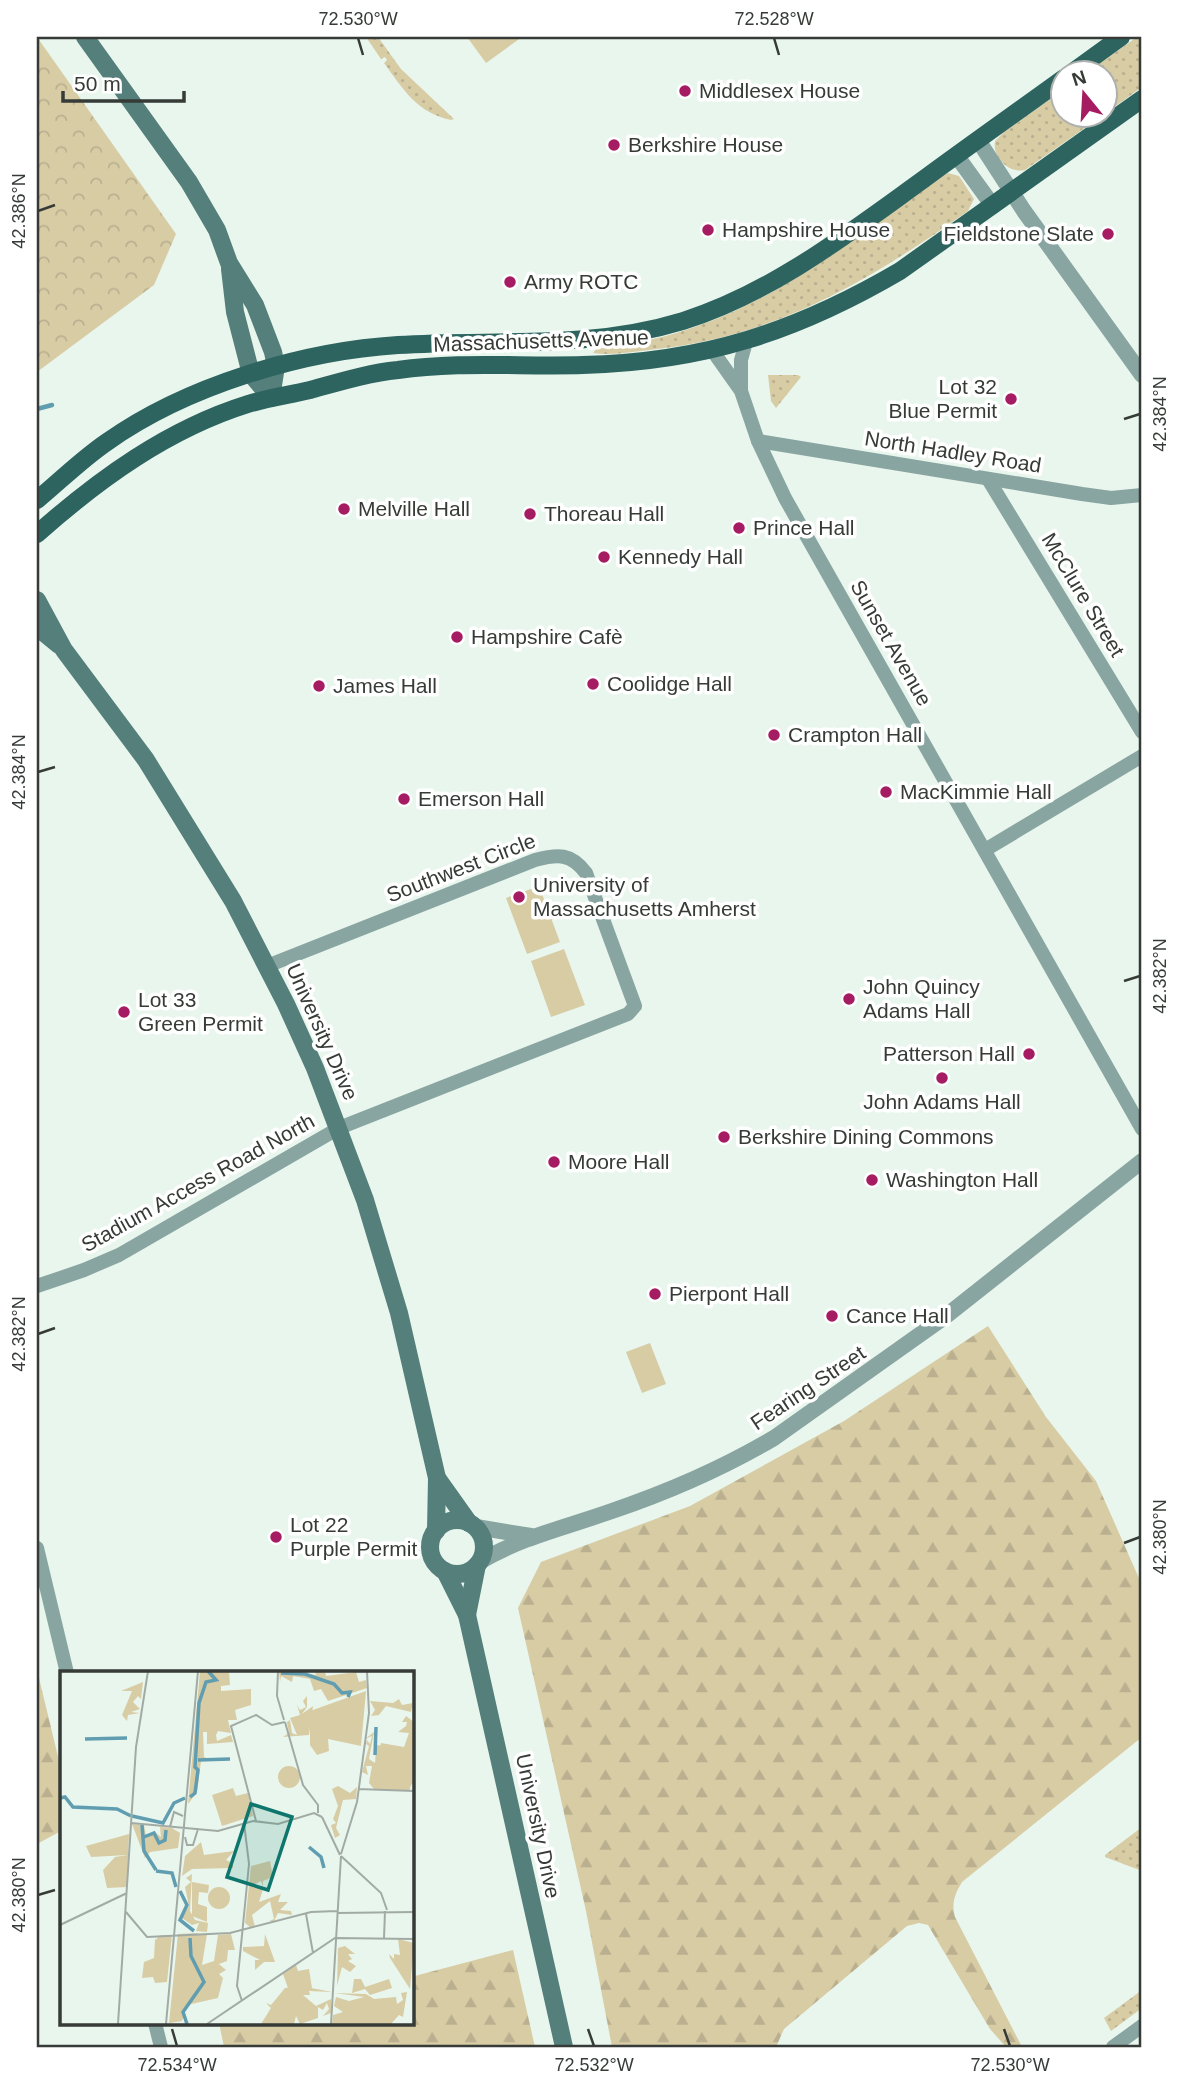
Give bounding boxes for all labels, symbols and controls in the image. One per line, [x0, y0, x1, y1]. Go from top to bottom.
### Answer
text: 72.530°W [318, 9, 398, 29]
text: 72.528°W [734, 9, 814, 29]
scale bar [63, 60, 184, 104]
north arrow [1050, 60, 1120, 130]
text: N [1069, 66, 1089, 90]
text: 50 m [74, 72, 121, 95]
place label: Middlesex House [699, 79, 860, 102]
marker: Middlesex House [677, 83, 693, 99]
place label: Berkshire House [628, 133, 783, 156]
marker: Berkshire House [606, 137, 622, 153]
text: 42.386°N [9, 173, 29, 249]
place label: Hampshire House [722, 218, 890, 241]
marker: Hampshire House [700, 222, 716, 238]
place label: Fieldstone Slate [943, 222, 1094, 245]
marker: Fieldstone Slate [1100, 226, 1116, 242]
place label: Army ROTC [524, 270, 638, 293]
marker: Army ROTC [502, 274, 518, 290]
street label: Massachusetts Avenue [433, 325, 649, 356]
place label: Lot 32 Blue Permit [888, 375, 997, 422]
text: 42.384°N [1150, 376, 1170, 452]
marker: Lot 32 Blue Permit [1003, 391, 1019, 407]
street label: North Hadley Road [863, 426, 1043, 477]
place label: Melville Hall [358, 497, 470, 520]
marker: Melville Hall [336, 501, 352, 517]
place label: Thoreau Hall [544, 502, 664, 525]
marker: Thoreau Hall [522, 506, 538, 522]
place label: Prince Hall [753, 516, 855, 539]
marker: Prince Hall [731, 520, 747, 536]
street label: McClure Street [1038, 529, 1129, 661]
place label: Kennedy Hall [618, 545, 743, 568]
marker: Kennedy Hall [596, 549, 612, 565]
street label: Sunset Avenue [846, 576, 937, 710]
place label: Hampshire Cafè [471, 625, 623, 648]
marker: Hampshire Cafè [449, 629, 465, 645]
place label: Coolidge Hall [607, 672, 732, 695]
place label: James Hall [333, 674, 437, 697]
marker: Coolidge Hall [585, 676, 601, 692]
marker: James Hall [311, 678, 327, 694]
place label: Crampton Hall [788, 723, 922, 746]
marker: Crampton Hall [766, 727, 782, 743]
text: 42.384°N [9, 734, 29, 810]
place label: MacKimmie Hall [900, 780, 1052, 803]
marker: MacKimmie Hall [878, 784, 894, 800]
place label: Emerson Hall [418, 787, 544, 810]
marker: Emerson Hall [396, 791, 412, 807]
street label: Southwest Circle [383, 829, 538, 907]
place label: University of Massachusetts Amherst [533, 873, 756, 920]
marker: University of Massachusetts Amherst [511, 889, 527, 905]
text: 42.382°N [1150, 938, 1170, 1014]
street label: University Drive [282, 960, 363, 1104]
place label: John Quincy Adams Hall [863, 975, 980, 1022]
place label: Lot 33 Green Permit [138, 988, 263, 1035]
marker: John Quincy Adams Hall [841, 991, 857, 1007]
marker: Lot 33 Green Permit [116, 1004, 132, 1020]
place label: Patterson Hall [883, 1042, 1015, 1065]
marker: Patterson Hall [1021, 1046, 1037, 1062]
marker: John Adams Hall [934, 1070, 950, 1086]
place label: John Adams Hall [863, 1090, 1021, 1113]
street label: Stadium Access Road North [77, 1109, 318, 1256]
place label: Berkshire Dining Commons [738, 1125, 994, 1148]
marker: Berkshire Dining Commons [716, 1129, 732, 1145]
place label: Moore Hall [568, 1150, 670, 1173]
marker: Moore Hall [546, 1154, 562, 1170]
place label: Washington Hall [886, 1168, 1038, 1191]
marker: Washington Hall [864, 1172, 880, 1188]
place label: Pierpont Hall [669, 1282, 789, 1305]
marker: Pierpont Hall [647, 1286, 663, 1302]
text: 42.382°N [9, 1296, 29, 1372]
place label: Cance Hall [846, 1304, 949, 1327]
marker: Cance Hall [824, 1308, 840, 1324]
street label: Fearing Street [746, 1341, 869, 1434]
text: 42.380°N [1150, 1499, 1170, 1575]
place label: Lot 22 Purple Permit [290, 1513, 417, 1560]
marker: Lot 22 Purple Permit [268, 1529, 284, 1545]
inset map [60, 1671, 413, 2024]
street label: University Drive [512, 1752, 565, 1900]
text: 42.380°N [9, 1857, 29, 1933]
text: 72.534°W [137, 2055, 217, 2075]
text: 72.532°W [554, 2055, 634, 2075]
text: 72.530°W [970, 2055, 1050, 2075]

